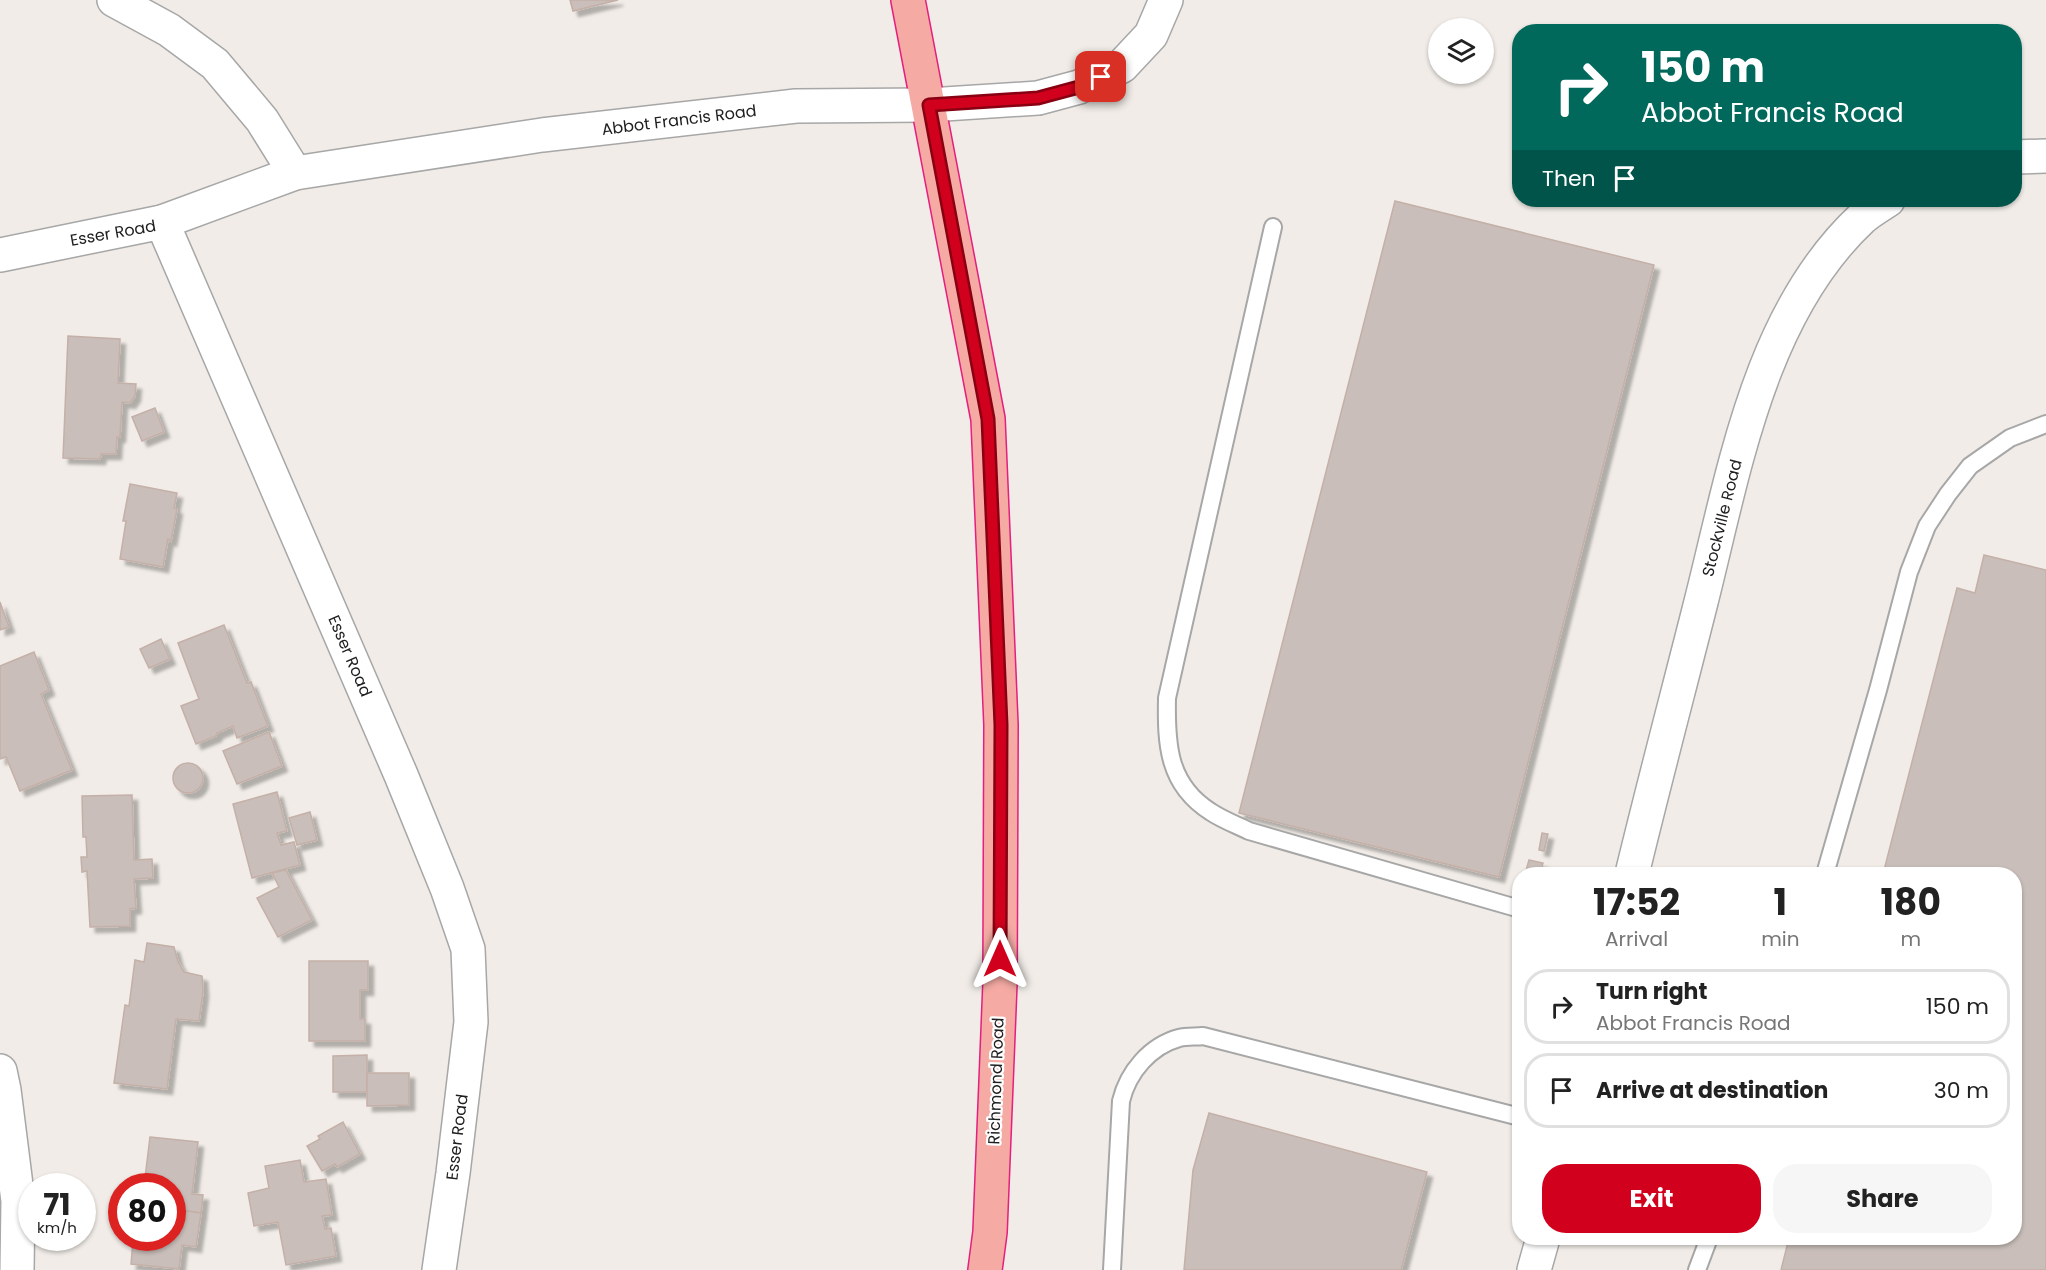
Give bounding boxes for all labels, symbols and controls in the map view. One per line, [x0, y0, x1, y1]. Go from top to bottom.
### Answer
map controls [1428, 18, 1494, 84]
button: layers [1428, 18, 1494, 84]
text: 150 m [1641, 38, 1765, 97]
icon: right [1542, 48, 1620, 126]
pin [1075, 51, 1126, 102]
icon: arrive [1084, 60, 1117, 93]
text: Abbot Francis Road [1641, 94, 1904, 131]
street label: Abbot Francis Road [600, 99, 758, 141]
icon: arrive [1608, 162, 1641, 195]
text: Then [1542, 163, 1596, 194]
street label: Esser Road [68, 214, 158, 252]
street label: Stockville Road [1696, 457, 1748, 579]
street label: Esser Road [322, 612, 378, 700]
text: 17:52 [1593, 877, 1680, 928]
text: 1 [1774, 877, 1787, 928]
text: 180 [1881, 877, 1941, 928]
text: Arrival [1605, 925, 1668, 953]
text: min [1761, 925, 1799, 953]
text: m [1900, 925, 1921, 953]
position arrow [968, 927, 1032, 991]
text: Turn right [1596, 976, 1707, 1007]
icon: right [1545, 990, 1578, 1023]
text: 150 m [1926, 991, 1989, 1022]
text: Abbot Francis Road [1596, 1009, 1791, 1037]
street label: Richmond Road [982, 1017, 1010, 1145]
icon: arrive [1545, 1074, 1578, 1107]
text: Arrive at destination [1596, 1075, 1828, 1106]
text: 30 m [1934, 1075, 1989, 1106]
street label: Esser Road [440, 1093, 474, 1181]
button: Exit [1542, 1164, 1761, 1233]
button: Share [1773, 1164, 1992, 1233]
speed limit sign: 80 [108, 1173, 186, 1251]
text: 71 [43, 1183, 71, 1226]
text: km/h [37, 1217, 77, 1238]

